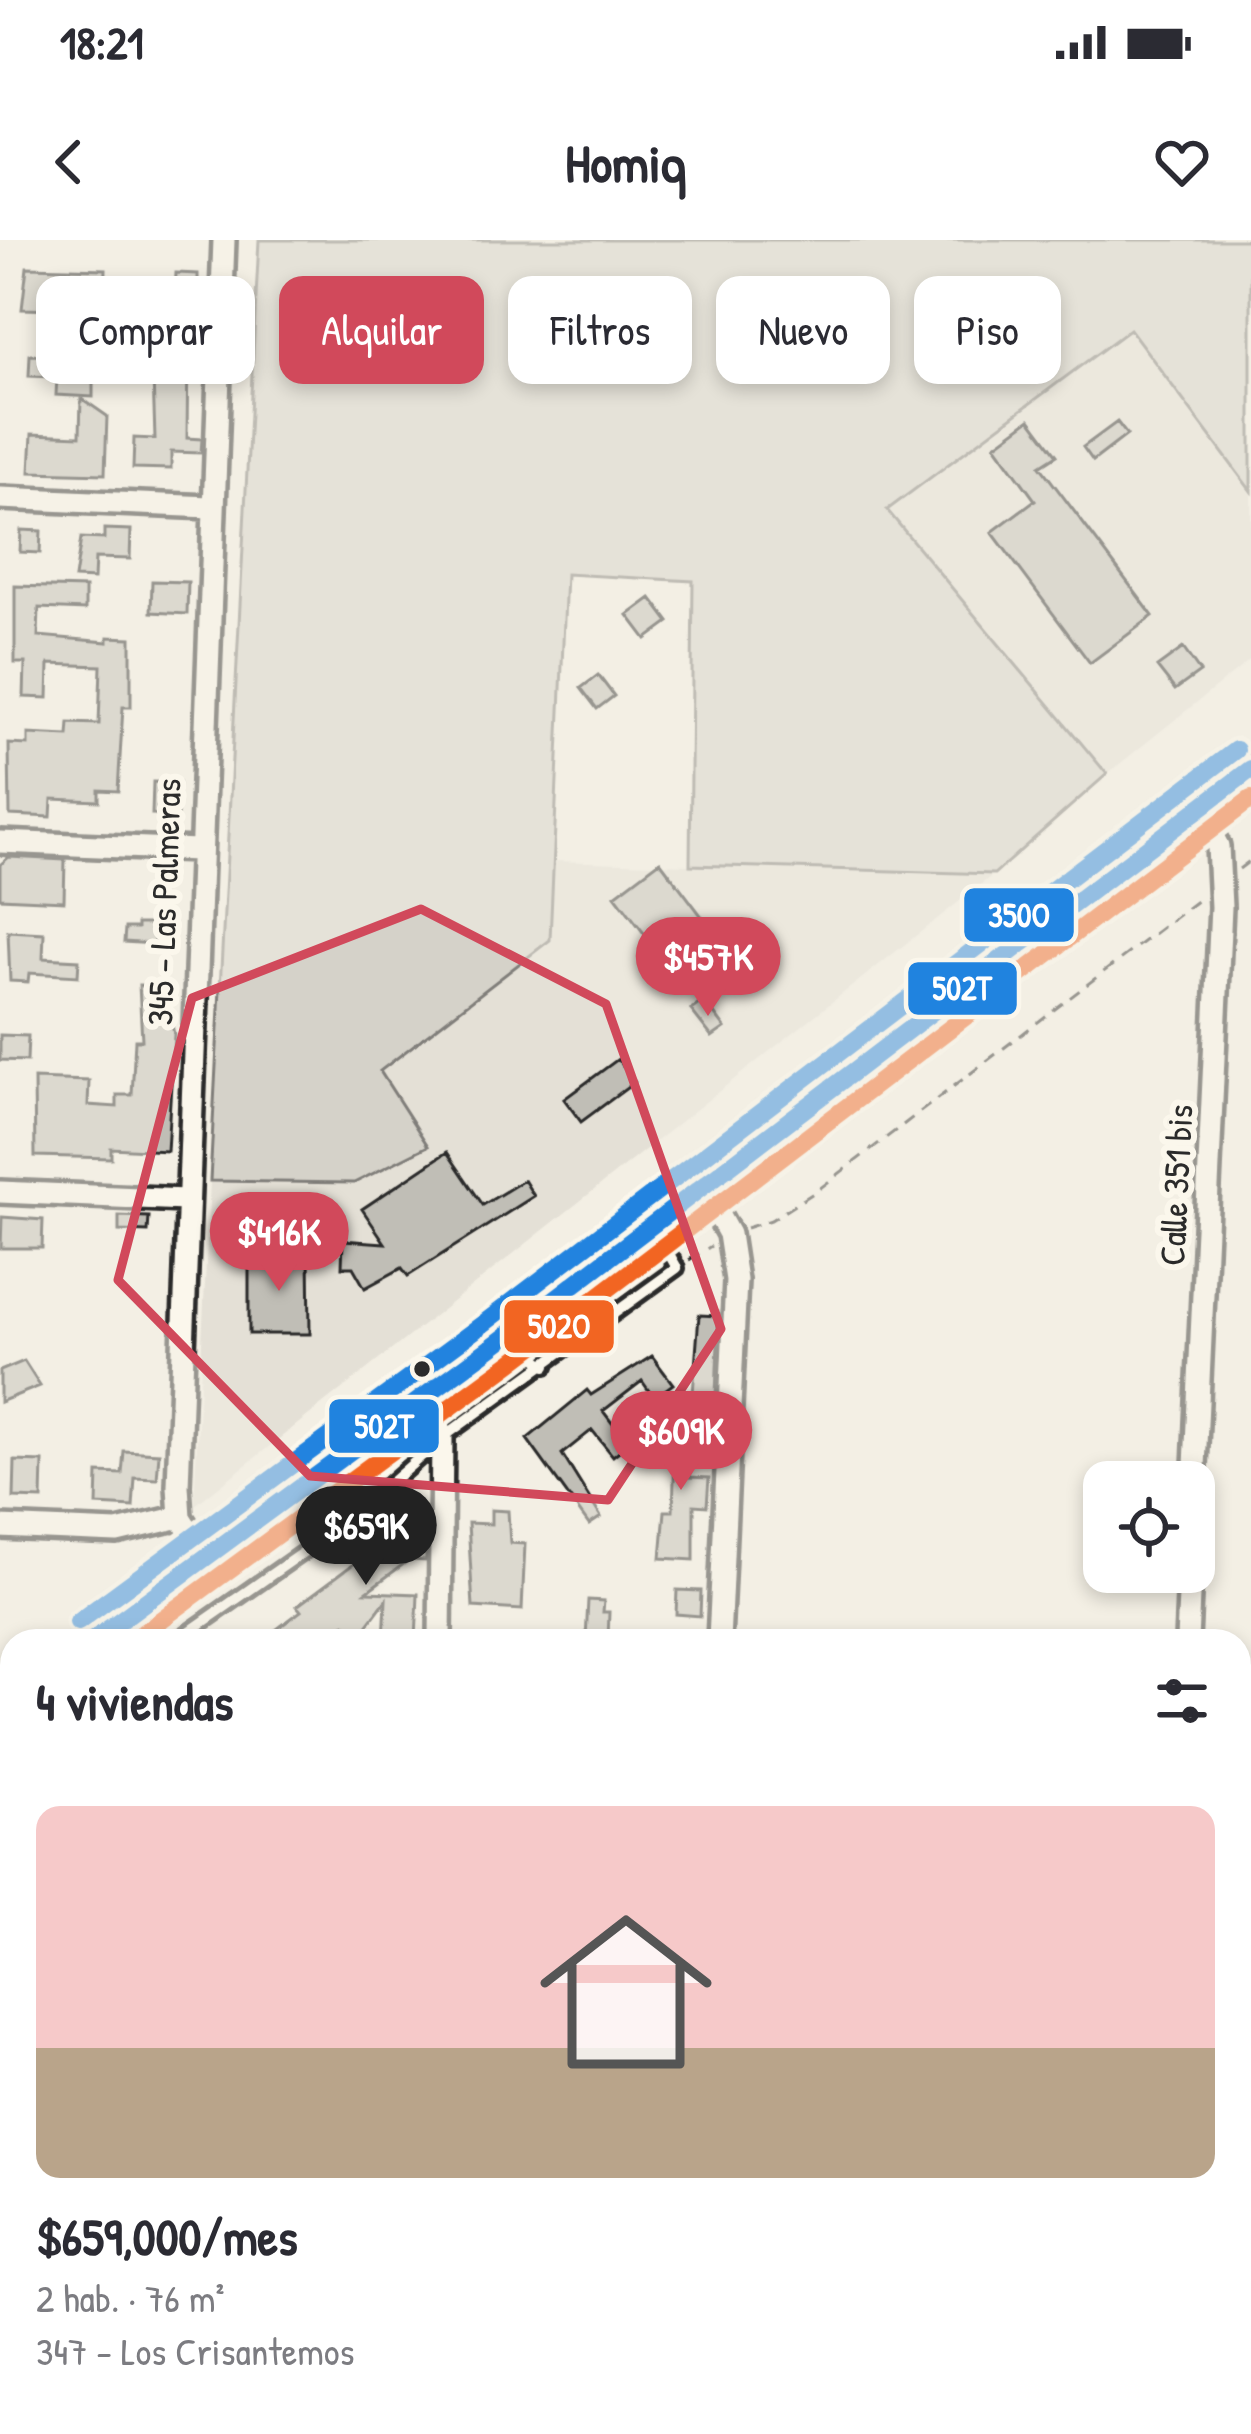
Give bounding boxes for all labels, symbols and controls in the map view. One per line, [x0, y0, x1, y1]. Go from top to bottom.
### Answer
text: 18:21 [60, 12, 144, 73]
text: Homiq [565, 126, 686, 199]
icon: back [36, 129, 102, 195]
icon: heart [1149, 129, 1215, 195]
chip: Comprar [36, 276, 255, 384]
chip: Alquilar [279, 276, 484, 384]
chip: Filtros [508, 276, 692, 384]
chip: Nuevo [716, 276, 890, 384]
chip: Piso [914, 276, 1061, 384]
street label: 345 - Las Palmeras [134, 778, 192, 1026]
line badge: 350O [962, 886, 1076, 944]
text: 350O [988, 893, 1050, 937]
pin: $457K [624, 917, 792, 1019]
text: $457K [663, 929, 753, 982]
line badge: 502T [906, 960, 1019, 1017]
text: 502T [932, 966, 993, 1010]
street label: Calle 351 bis [1146, 1103, 1204, 1267]
pin: $416K [195, 1192, 363, 1294]
text: $416K [237, 1204, 321, 1257]
line badge: 502O [502, 1298, 616, 1355]
text: 502O [528, 1304, 590, 1348]
unlabelled marker [411, 1358, 433, 1380]
pin: $609K [597, 1391, 765, 1493]
line badge: 502T [327, 1397, 441, 1455]
text: $609K [637, 1403, 725, 1456]
text: 502T [354, 1404, 415, 1448]
map controls [1083, 1461, 1215, 1593]
button: locate [1083, 1461, 1215, 1593]
pin: $659K [282, 1486, 450, 1588]
text: $659K [323, 1498, 409, 1551]
text: 4 viviendas [36, 1667, 233, 1736]
icon: filters [1149, 1668, 1215, 1734]
icon: home [518, 1884, 734, 2100]
text: $659,000/mes [36, 2202, 298, 2271]
text: 2 hab. · 76 m² [36, 2271, 224, 2324]
text: 347 - Los Crisantemos [36, 2324, 355, 2377]

